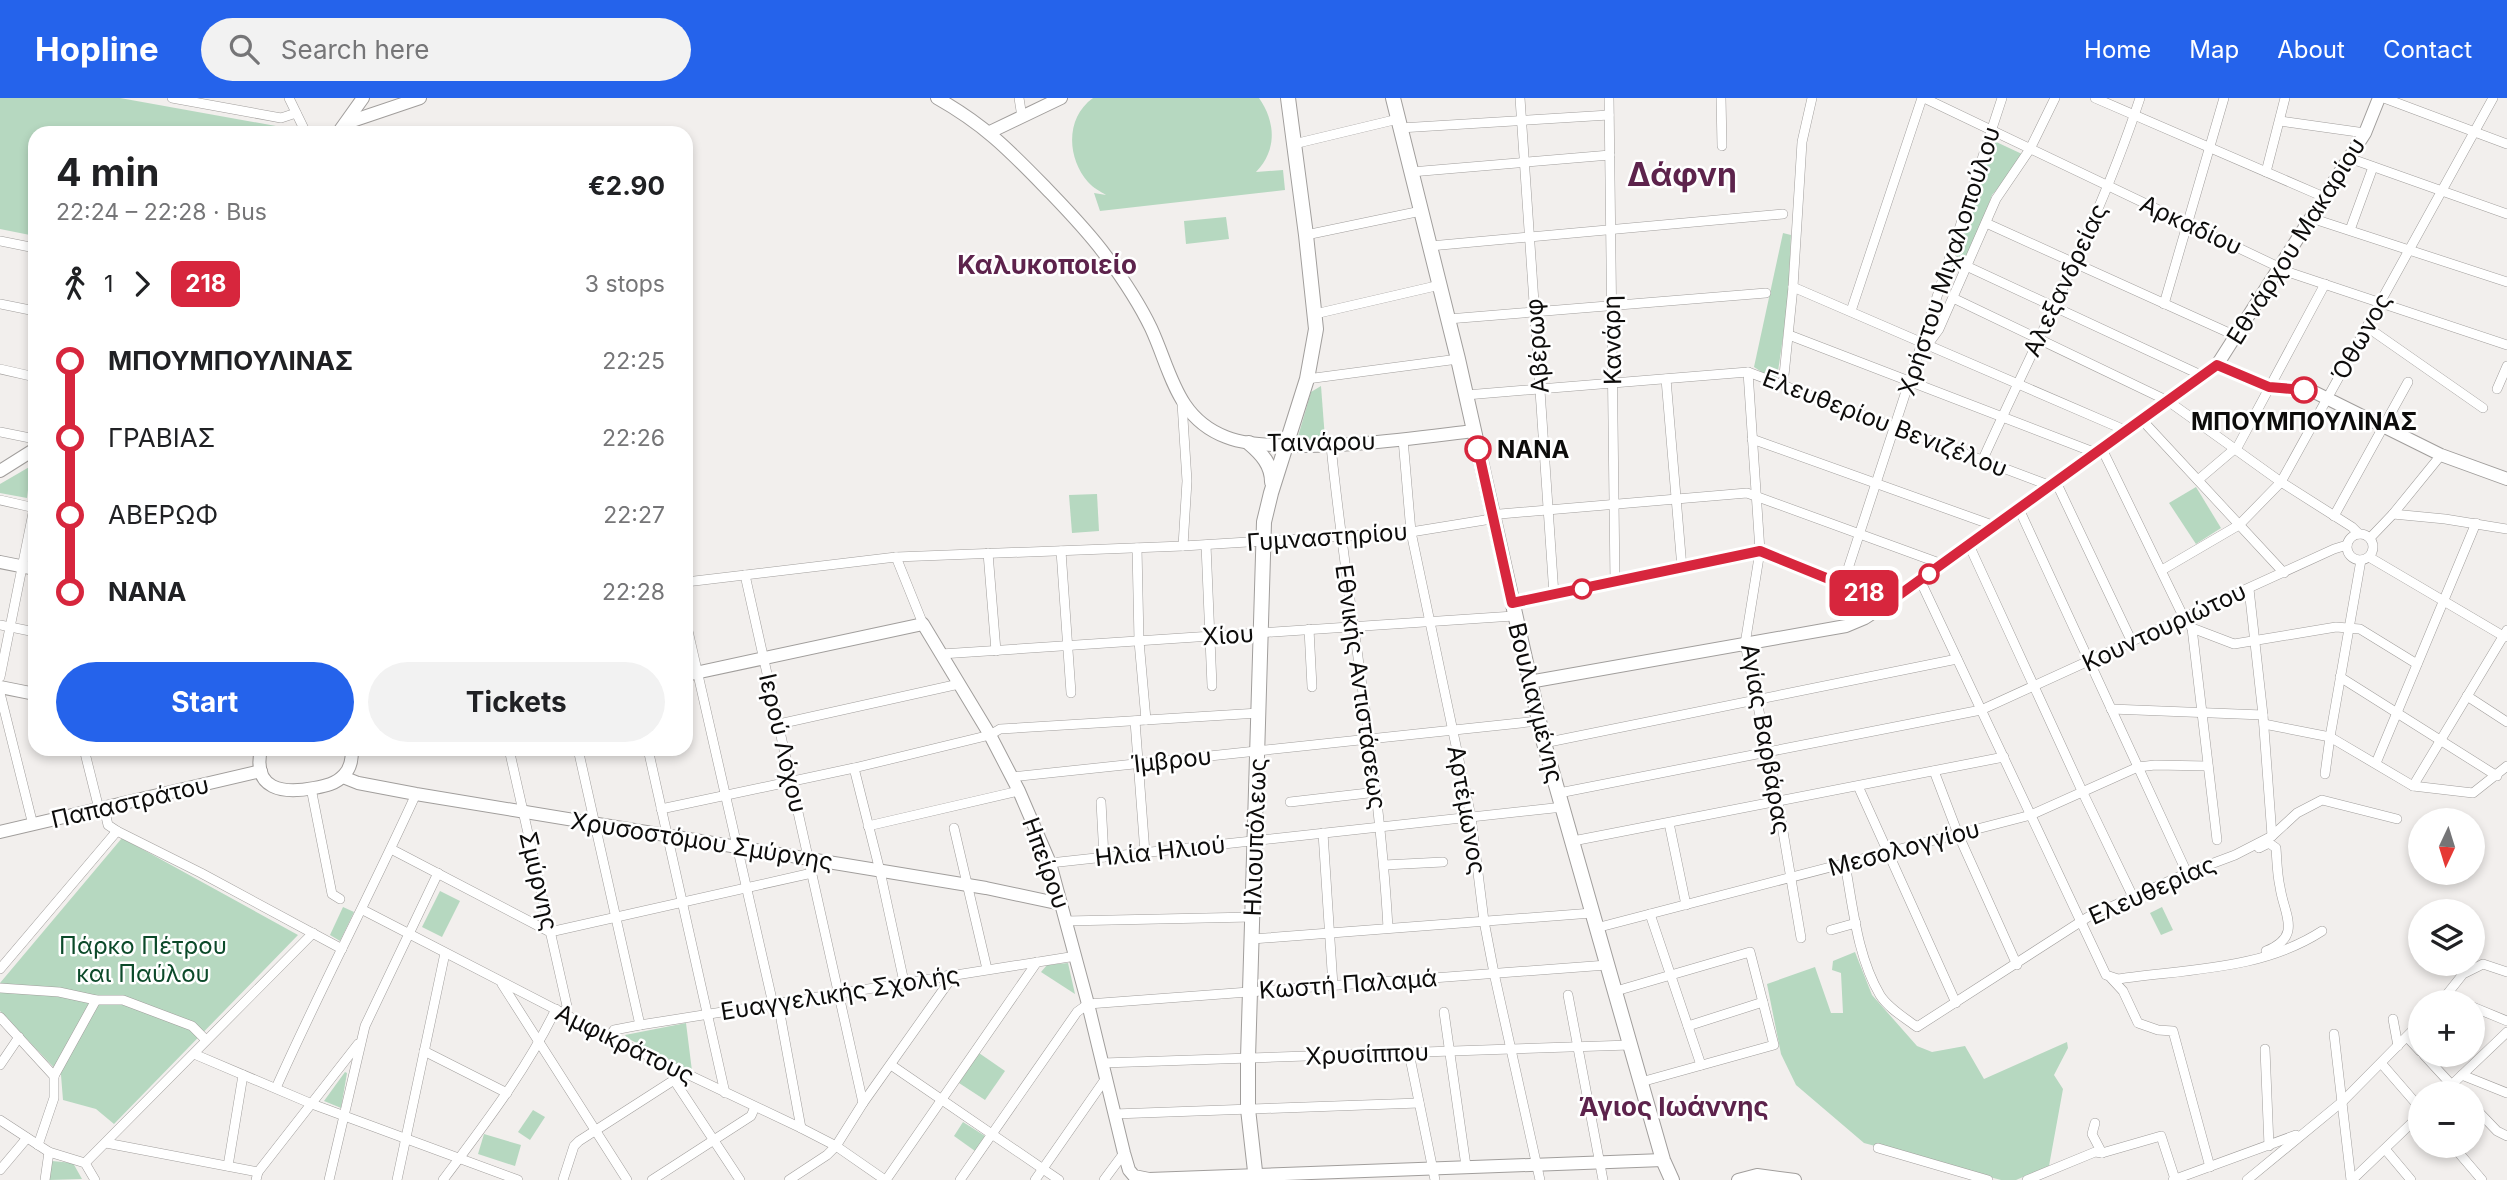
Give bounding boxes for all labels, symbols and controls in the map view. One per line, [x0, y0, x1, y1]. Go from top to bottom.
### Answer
search box [201, 18, 691, 81]
text: Hopline [35, 29, 159, 69]
icon: search [225, 30, 263, 68]
text: Search here [281, 34, 429, 65]
text: Home [2084, 35, 2151, 64]
text: Map [2189, 35, 2239, 64]
text: About [2277, 35, 2345, 64]
text: Contact [2383, 35, 2472, 64]
street label: Χρήστου Μιχαλοπούλου [1892, 123, 2006, 399]
street label: Εθνάρχου Μακαρίου [2221, 132, 2371, 350]
text: 4 min [56, 149, 159, 195]
district label: Δάφνη [1627, 155, 1737, 194]
text: €2.90 [588, 170, 665, 201]
street label: Αρκαδίου [2135, 189, 2247, 261]
text: 22:24 – 22:28 · Bus [56, 198, 267, 226]
street label: Αλεξανδρείας [2017, 199, 2113, 361]
district label: Καλυκοποιείο [957, 249, 1137, 280]
icon: walk [56, 265, 94, 303]
icon: forward [123, 265, 161, 303]
text: 218 [185, 269, 226, 298]
text: 1 [104, 270, 113, 298]
text: 3 stops [585, 270, 665, 298]
street label: Όθωνος [2325, 288, 2397, 386]
street label: Κανάρη [1597, 295, 1627, 385]
street label: Αβέρωφ [1519, 298, 1555, 394]
text: ΜΠΟΥΜΠΟΥΛΙΝΑΣ [108, 345, 353, 376]
text: 22:25 [602, 347, 665, 375]
street label: Ελευθερίου Βενιζέλου [1759, 363, 2011, 483]
marker: ΜΠΟΥΜΠΟΥΛΙΝΑΣ [2291, 377, 2317, 403]
place label: ΜΠΟΥΜΠΟΥΛΙΝΑΣ [2191, 407, 2417, 436]
text: ΓΡΑΒΙΑΣ [108, 422, 216, 453]
text: 22:26 [602, 424, 665, 452]
street label: Ταινάρου [1266, 427, 1376, 457]
place label: ΝΑΝΑ [1497, 435, 1570, 464]
marker: ΝΑΝΑ [1465, 436, 1491, 462]
text: ΑΒΕΡΩΦ [108, 499, 218, 530]
text: 22:27 [603, 501, 665, 529]
street label: Γυμναστηρίου [1246, 517, 1408, 557]
street label: Εθνικής Αντιστάσεως [1329, 563, 1393, 811]
unlabelled marker [1919, 564, 1939, 584]
line badge: 218 [1824, 570, 1904, 616]
text: ΝΑΝΑ [108, 576, 186, 607]
street label: Κουντουριώτου [2077, 576, 2251, 678]
text: 22:28 [602, 578, 665, 606]
text: 218 [1843, 578, 1885, 607]
unlabelled marker [1572, 579, 1592, 599]
street label: Χίου [1201, 619, 1255, 651]
street label: Βουλιαγμένης [1502, 620, 1570, 786]
street label: Αγίας Βαρβάρας [1735, 642, 1797, 836]
button: Start [56, 662, 354, 742]
button: Tickets [368, 662, 665, 742]
street label: Ιερού Λόχου [753, 671, 813, 815]
street label: Ίμβρου [1129, 741, 1213, 779]
street label: Αρτέμωνος [1441, 743, 1493, 877]
street label: Ηλιουπόλεως [1238, 757, 1272, 917]
street label: Παπαστράτου [48, 770, 212, 834]
street label: Χρυσοστόμου Σμύρνης [569, 806, 835, 876]
north arrow [2408, 808, 2485, 886]
map controls [2408, 808, 2485, 1158]
street label: Ηπείρου [1016, 813, 1076, 913]
street label: Μεσολογγίου [1825, 814, 1983, 882]
street label: Σμύρνης [514, 829, 564, 933]
street label: Ηλία Ηλιού [1093, 830, 1227, 872]
street label: Ελευθερίας [2084, 849, 2220, 931]
button: layers [2408, 899, 2485, 976]
park label: Πάρκο Πέτρου και Παύλου [59, 931, 227, 988]
street label: Ευαγγελικής Σχολής [718, 960, 962, 1026]
street label: Κωστή Παλαμά [1258, 963, 1438, 1005]
button: + [2408, 990, 2485, 1067]
street label: Αμφικράτους [551, 998, 699, 1090]
street label: Χρυσίππου [1305, 1037, 1429, 1071]
button: − [2408, 1081, 2485, 1158]
district label: Άγιος Ιωάννης [1579, 1091, 1769, 1122]

